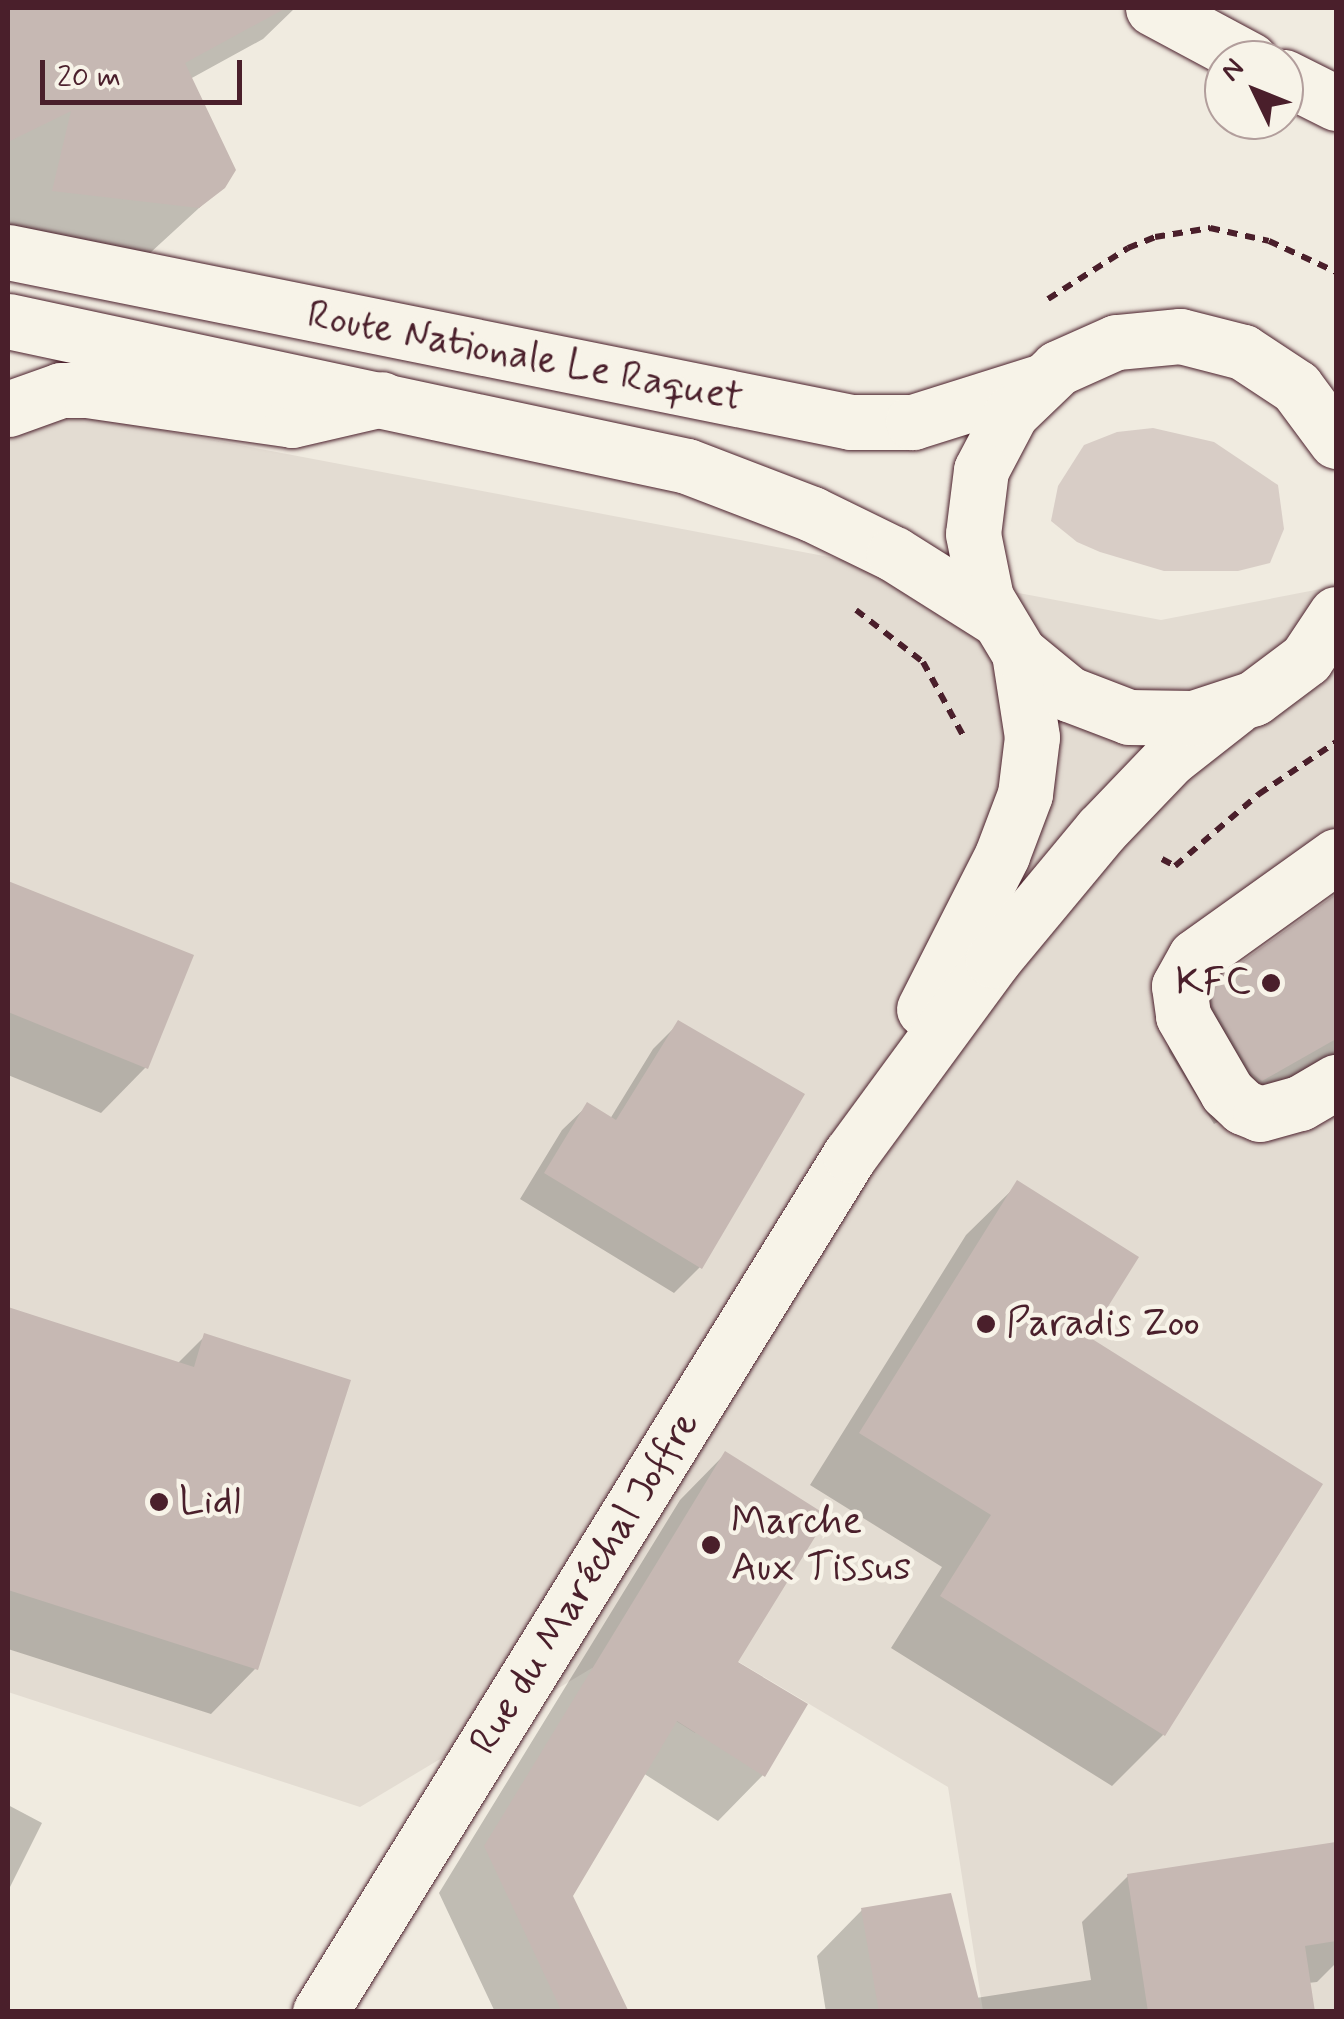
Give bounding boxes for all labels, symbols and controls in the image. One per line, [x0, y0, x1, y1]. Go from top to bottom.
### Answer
scale bar [45, 40, 248, 102]
north arrow [1204, 40, 1304, 140]
text: N [1213, 51, 1253, 90]
text: 20 m [57, 58, 121, 97]
street label: Route Nationale Le Raquet [306, 292, 744, 422]
place label: KFC [1176, 959, 1251, 1007]
marker: KFC [1260, 972, 1282, 994]
place label: Paradis Zoo [1006, 1300, 1205, 1348]
marker: Paradis Zoo [975, 1313, 997, 1335]
street label: Rue du Maréchal Joffre [460, 1403, 710, 1763]
place label: Lidl [179, 1478, 241, 1526]
marker: Lidl [148, 1491, 170, 1513]
place label: Marche Aux Tissus [731, 1498, 898, 1592]
marker: Marche Aux Tissus [700, 1534, 722, 1556]

